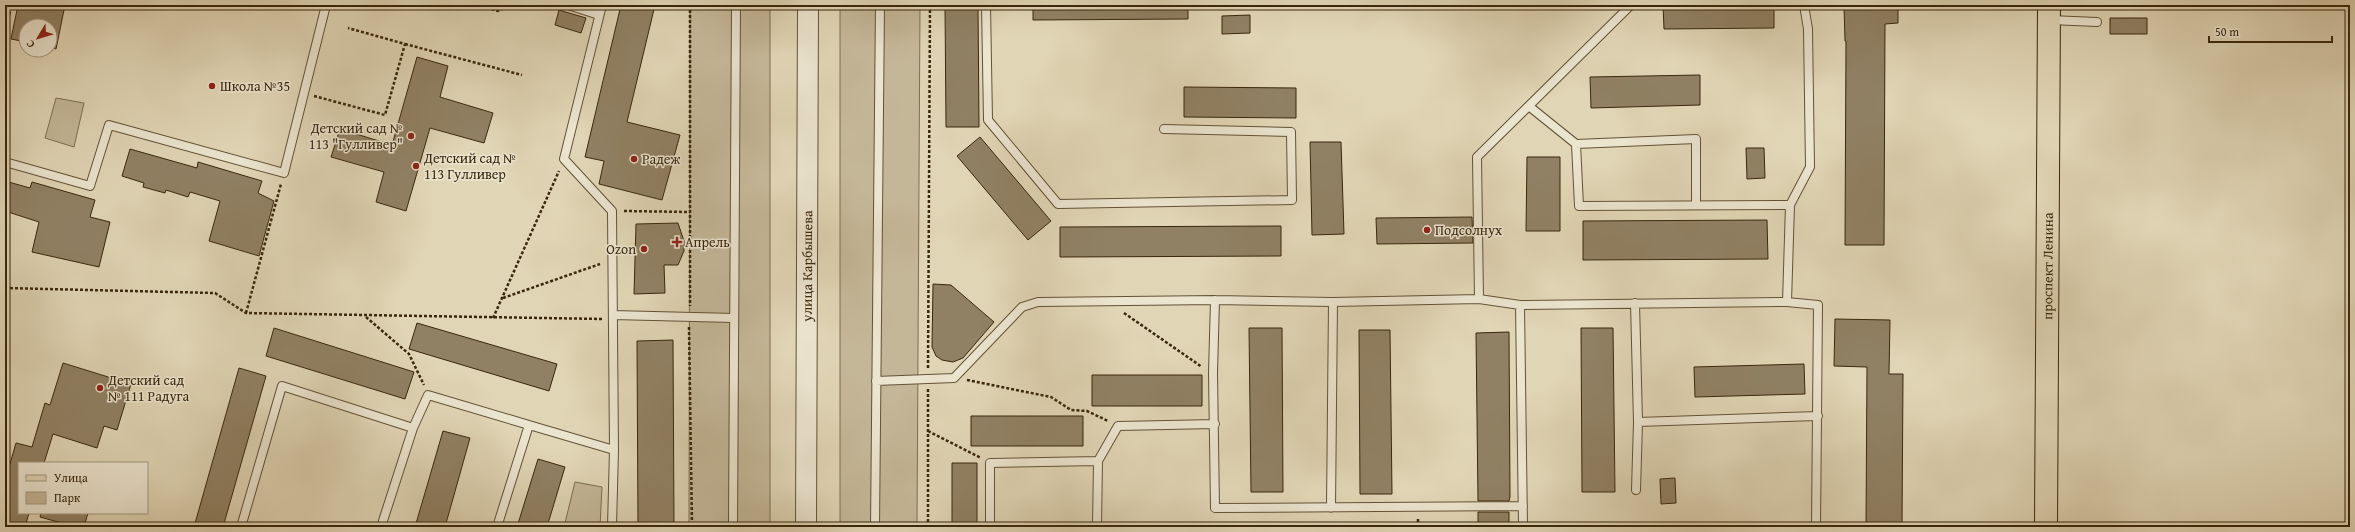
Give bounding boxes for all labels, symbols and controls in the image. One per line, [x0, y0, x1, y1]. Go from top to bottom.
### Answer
north arrow [18, 18, 58, 58]
scale bar [2209, 18, 2332, 44]
text: 50 m [2215, 23, 2239, 40]
text: С [22, 37, 38, 52]
place label: Школа №35 [220, 76, 290, 96]
marker: Школа №35 [207, 81, 217, 91]
place label: Детский сад № 113 "Гулливер" [309, 118, 403, 154]
marker: Детский сад № 113 "Гулливер" [406, 131, 416, 141]
place label: Детский сад № 113 Гулливер [423, 148, 516, 184]
place label: Радеж [642, 149, 681, 169]
marker: Радеж [629, 154, 639, 164]
marker: Детский сад № 113 Гулливер [411, 161, 421, 171]
street label: улица Карбышева [797, 210, 817, 323]
street label: проспект Ленина [2037, 212, 2058, 320]
place label: Подсолнух [1435, 220, 1503, 240]
marker: Подсолнух [1422, 225, 1432, 235]
place label: Апрель [685, 232, 730, 252]
marker: Апрель [672, 237, 682, 247]
place label: Ozon [606, 239, 636, 259]
marker: Ozon [639, 244, 649, 254]
place label: Детский сад № 111 Радуга [107, 370, 189, 406]
marker: Детский сад № 111 Радуга [95, 383, 105, 393]
legend [18, 462, 148, 514]
text: Улица [54, 469, 88, 486]
text: Парк [54, 489, 81, 506]

